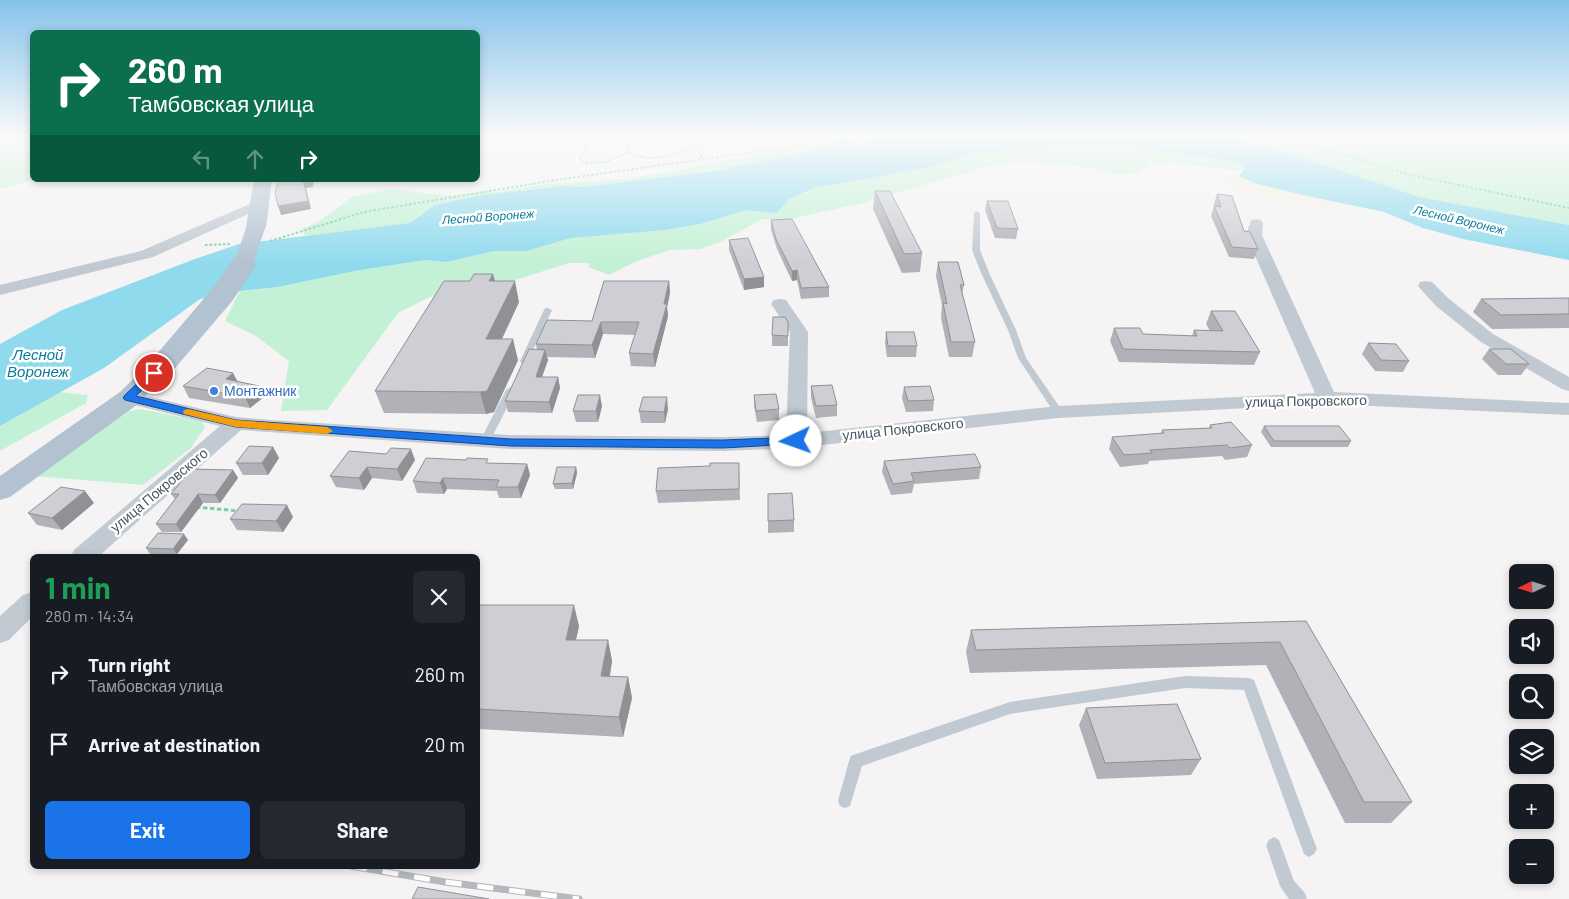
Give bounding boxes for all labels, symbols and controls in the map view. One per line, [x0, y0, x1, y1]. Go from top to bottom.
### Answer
text: 260 m [128, 48, 223, 90]
icon: right [45, 50, 110, 115]
text: Тамбовская улица [128, 90, 314, 116]
icon: left [188, 145, 216, 173]
icon: ahead [241, 145, 269, 173]
icon: right [294, 145, 322, 173]
water label: Лесной Воронеж [1411, 202, 1507, 237]
water label: Лесной Воронеж [440, 206, 535, 227]
water label: Лесной Воронеж [7, 345, 70, 380]
pin [133, 352, 175, 394]
icon: arrive [140, 359, 168, 387]
place label: Монтажник [224, 382, 297, 399]
marker: Монтажник [208, 385, 220, 397]
street label: улица Покровского [1245, 391, 1367, 410]
position arrow [769, 414, 821, 466]
street label: улица Покровского [842, 414, 965, 443]
street label: улица Покровского [107, 444, 211, 535]
north arrow [1509, 564, 1554, 609]
map controls [1509, 564, 1554, 884]
text: 1 min [45, 569, 111, 605]
button: close [413, 571, 465, 623]
text: 280 m · 14:34 [45, 606, 134, 625]
button: sound [1509, 619, 1554, 664]
text: Turn right [88, 653, 170, 676]
icon: right [45, 660, 73, 688]
text: 260 m [415, 663, 465, 686]
button: search [1509, 674, 1554, 719]
text: Тамбовская улица [88, 676, 223, 695]
button: layers [1509, 729, 1554, 774]
icon: arrive [45, 730, 73, 758]
text: Arrive at destination [88, 733, 260, 756]
text: 20 m [425, 733, 465, 756]
button: + [1509, 784, 1554, 829]
button: Exit [45, 801, 250, 859]
button: Share [260, 801, 465, 859]
button: − [1509, 839, 1554, 884]

